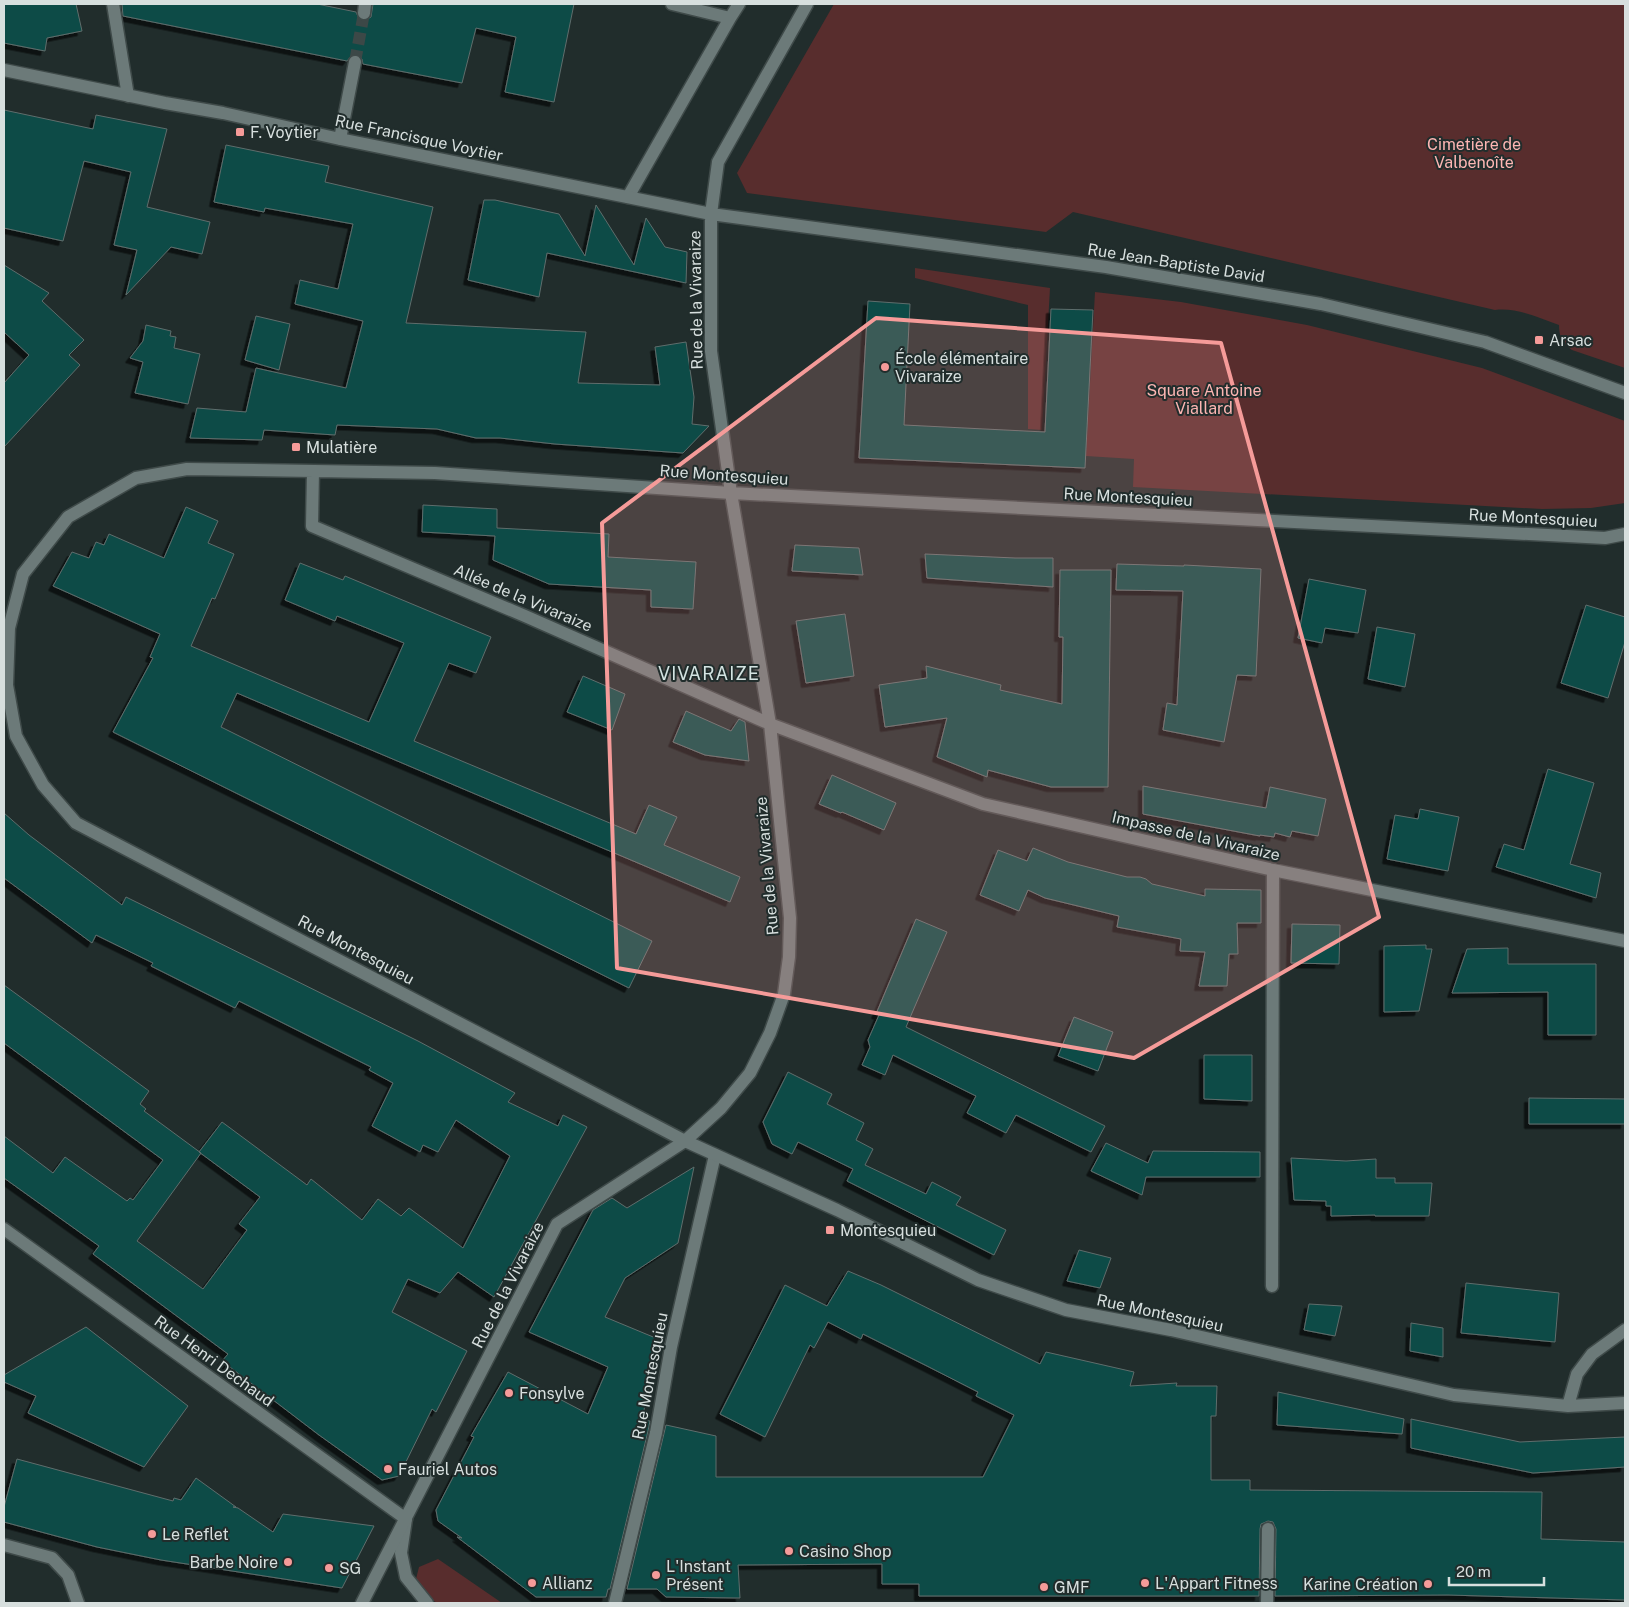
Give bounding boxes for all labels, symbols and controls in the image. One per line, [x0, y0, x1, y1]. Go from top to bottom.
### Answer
street label: Rue Francisque Voytier [333, 111, 505, 165]
place label: F. Voytier [250, 123, 319, 142]
marker: F. Voytier [234, 126, 246, 138]
park label: Cimetière de Valbenoîte [1427, 135, 1521, 172]
street label: Rue de la Vivaraize [685, 230, 707, 370]
street label: Rue Jean-Baptiste David [1086, 240, 1266, 286]
place label: Arsac [1549, 331, 1592, 350]
marker: Arsac [1533, 334, 1545, 346]
place label: École élémentaire Vivaraize [895, 348, 1028, 386]
marker: École élémentaire Vivaraize [879, 361, 891, 373]
park label: Square Antoine Viallard [1146, 381, 1262, 418]
place label: Mulatière [306, 438, 377, 457]
marker: Mulatière [290, 441, 302, 453]
street label: Rue Montesquieu [659, 461, 789, 489]
street label: Rue Montesquieu [1063, 484, 1193, 510]
street label: Rue Montesquieu [1468, 505, 1598, 531]
street label: Allée de la Vivaraize [451, 560, 595, 636]
district label: VIVARAIZE [658, 663, 760, 684]
street label: Rue de la Vivaraize [751, 796, 783, 936]
street label: Impasse de la Vivaraize [1110, 807, 1282, 865]
street label: Rue Montesquieu [295, 911, 417, 989]
street label: Rue de la Vivaraize [468, 1219, 548, 1351]
place label: Montesquieu [840, 1221, 936, 1240]
marker: Montesquieu [824, 1224, 836, 1236]
street label: Rue Montesquieu [1095, 1290, 1225, 1336]
street label: Rue Henri Dechaud [151, 1311, 277, 1411]
street label: Rue Montesquieu [628, 1311, 672, 1441]
place label: Fonsylve [519, 1384, 585, 1403]
marker: Fonsylve [503, 1387, 515, 1399]
place label: Fauriel Autos [398, 1460, 497, 1479]
marker: Fauriel Autos [382, 1463, 394, 1475]
place label: Le Reflet [162, 1525, 229, 1544]
marker: Le Reflet [146, 1528, 158, 1540]
place label: Casino Shop [799, 1542, 891, 1561]
marker: Casino Shop [783, 1545, 795, 1557]
place label: Barbe Noire [190, 1553, 278, 1572]
scale bar [1449, 1554, 1544, 1586]
marker: Barbe Noire [282, 1556, 294, 1568]
place label: L'Instant Présent [666, 1557, 731, 1594]
place label: SG [339, 1559, 361, 1578]
marker: SG [323, 1562, 335, 1574]
text: 20 m [1456, 1563, 1491, 1580]
marker: L'Instant Présent [650, 1569, 662, 1581]
place label: Allianz [542, 1574, 593, 1593]
place label: L'Appart Fitness [1155, 1574, 1278, 1593]
place label: Karine Création [1303, 1575, 1418, 1594]
marker: Allianz [526, 1577, 538, 1589]
marker: L'Appart Fitness [1139, 1577, 1151, 1589]
place label: GMF [1054, 1578, 1089, 1597]
marker: Karine Création [1422, 1578, 1434, 1590]
marker: GMF [1038, 1581, 1050, 1593]

